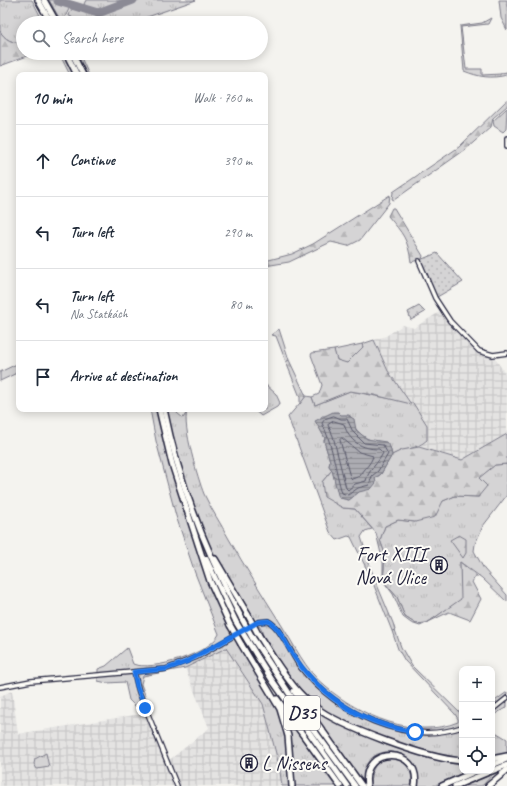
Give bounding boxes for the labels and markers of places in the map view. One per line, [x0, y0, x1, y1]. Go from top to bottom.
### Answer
place label: Fort XIII Nová Ulice [356, 542, 430, 590]
building icon: Fort XIII Nová Ulice [429, 555, 449, 575]
place label: L Nissens [262, 751, 329, 776]
building icon: L Nissens [239, 753, 259, 773]

